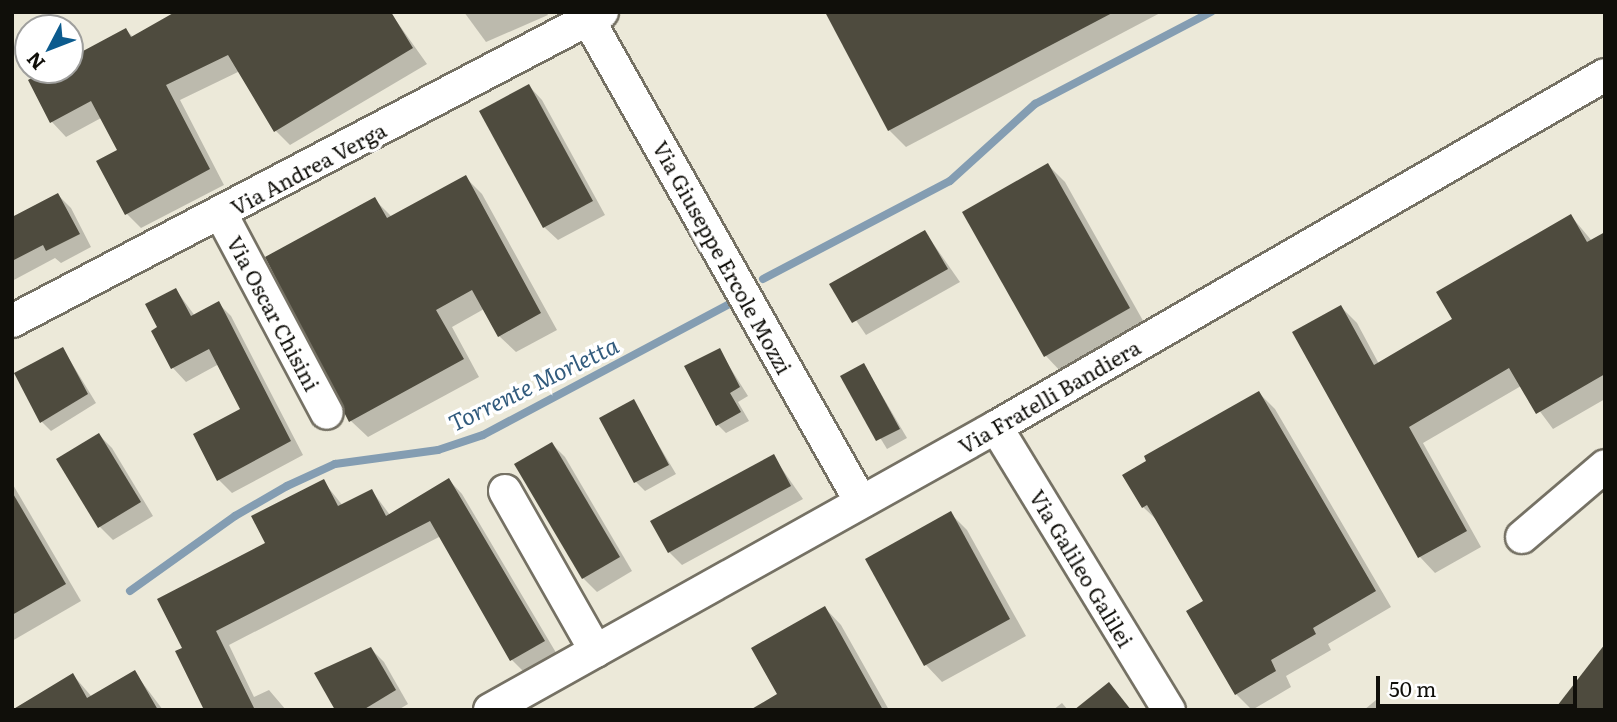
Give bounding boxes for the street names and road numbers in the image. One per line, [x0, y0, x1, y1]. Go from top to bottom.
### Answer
street label: Via Andrea Verga [226, 116, 390, 220]
street label: Via Giuseppe Ercole Mozzi [648, 136, 798, 378]
street label: Via Oscar Chisini [223, 231, 325, 395]
street label: Via Fratelli Bandiera [954, 334, 1144, 458]
street label: Via Galileo Galilei [1025, 485, 1139, 651]

